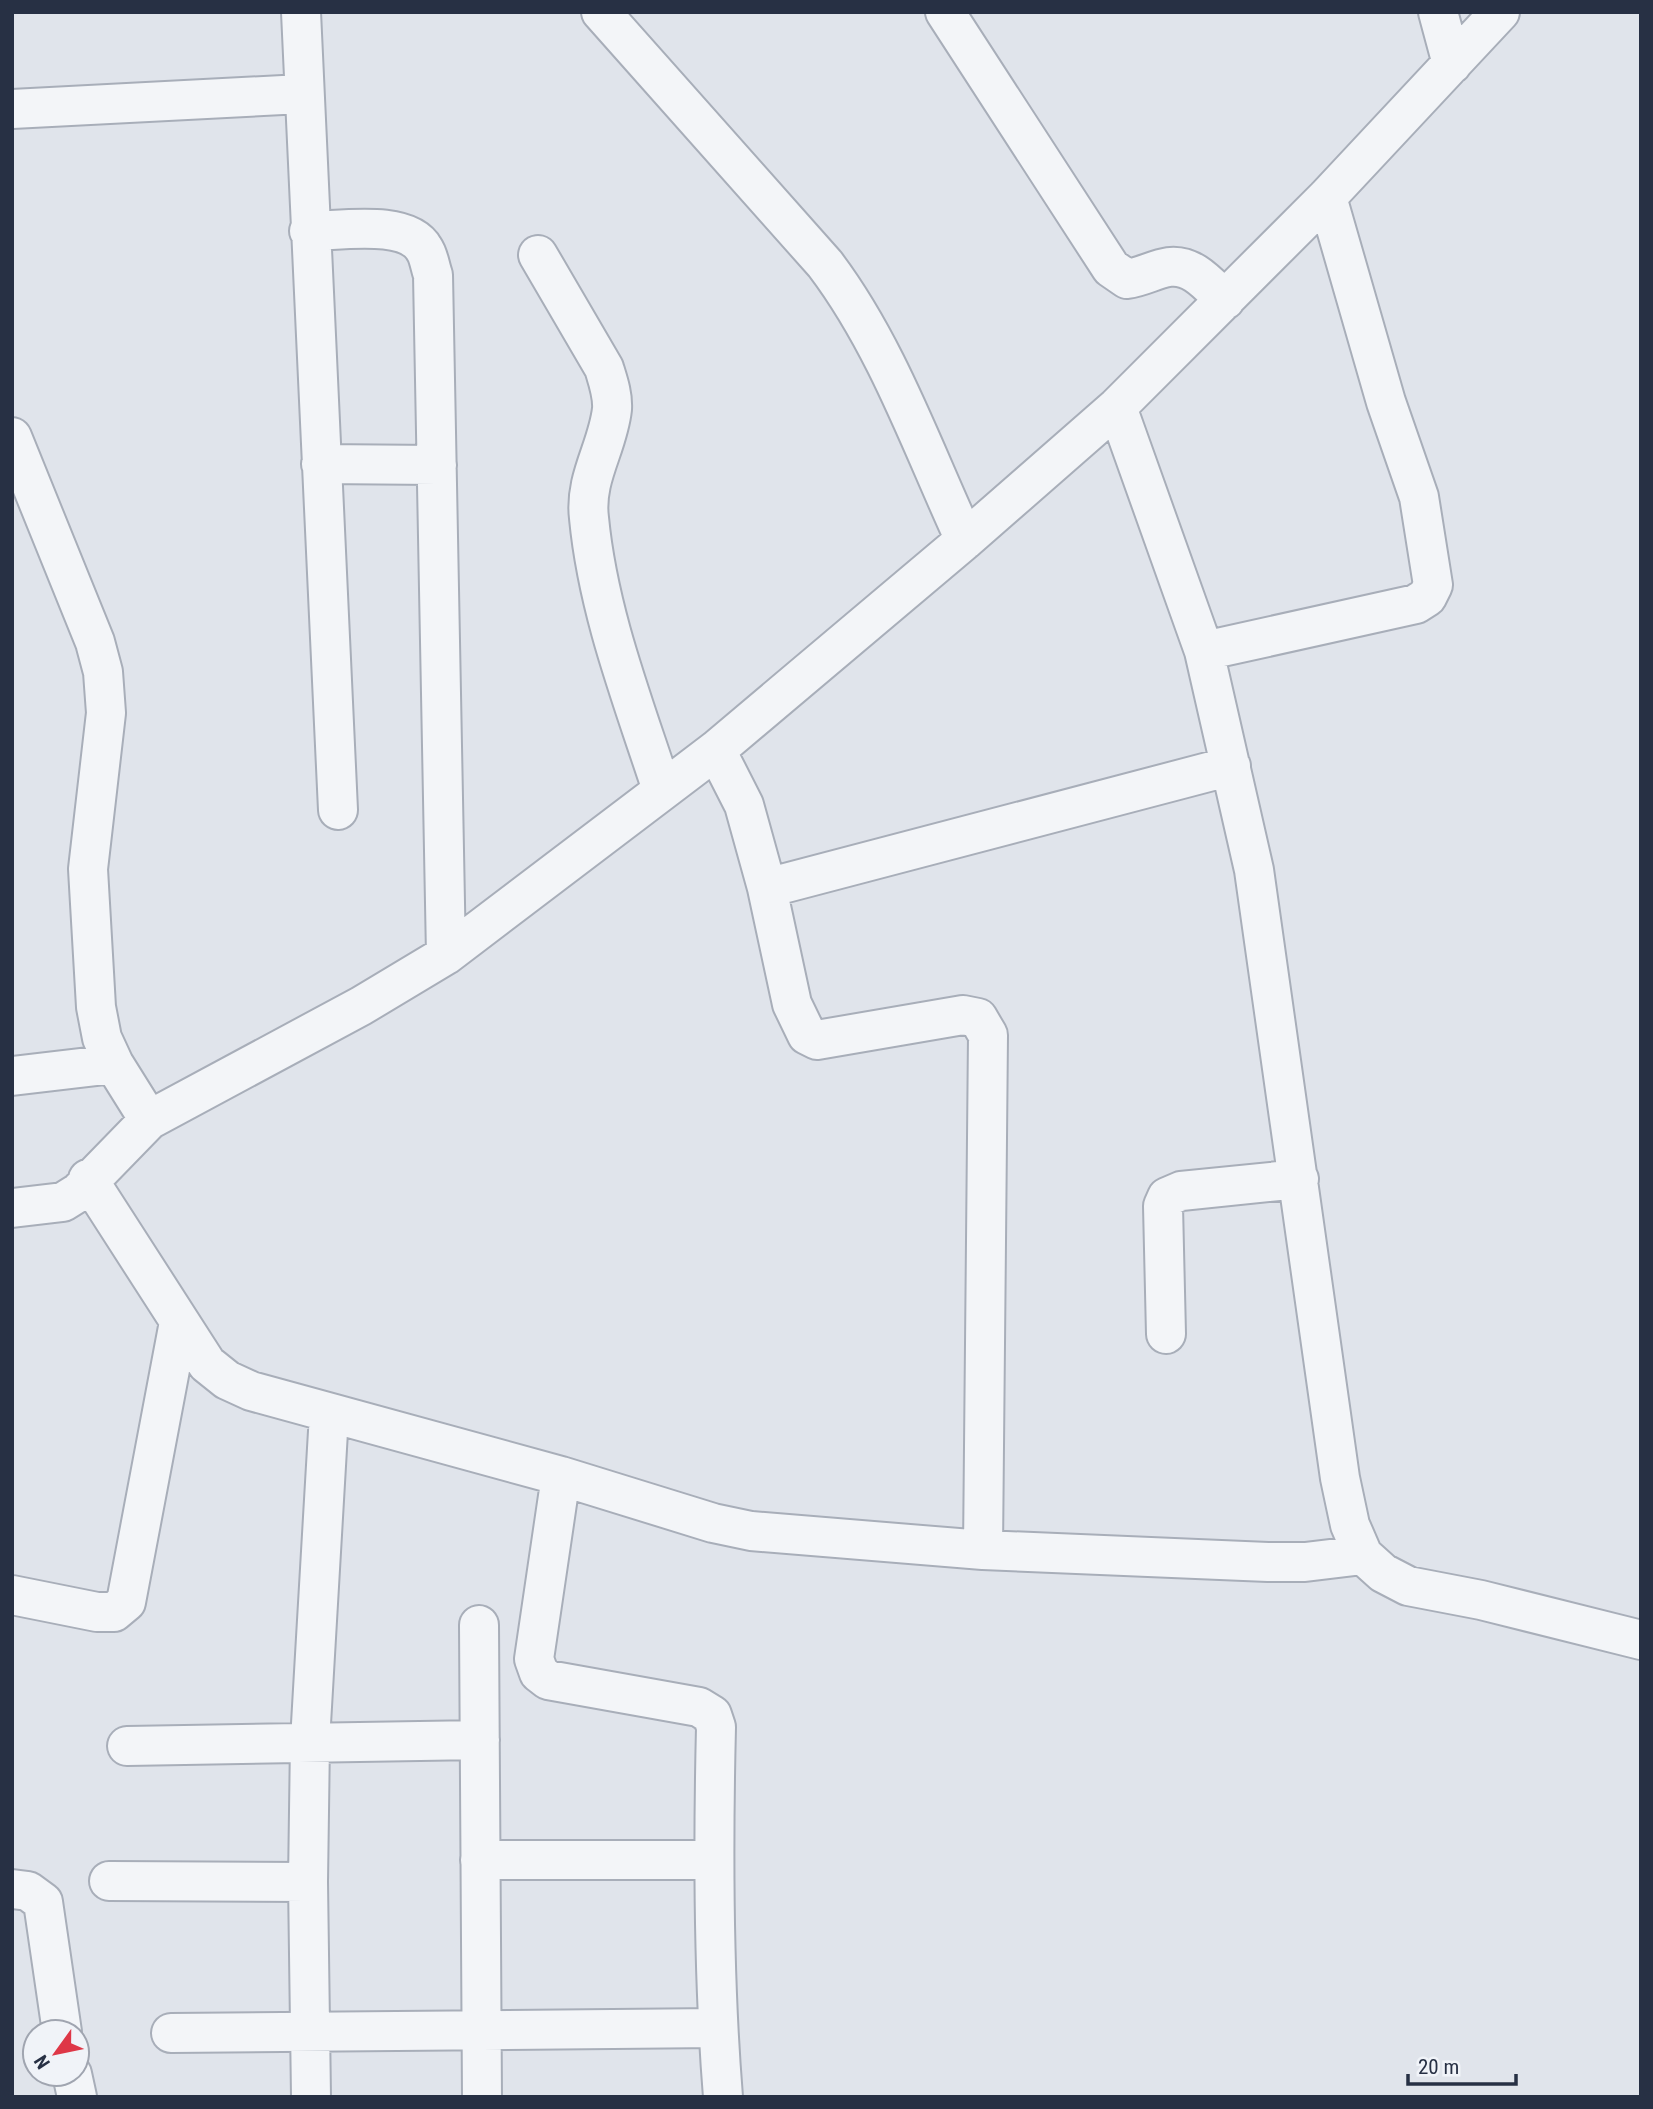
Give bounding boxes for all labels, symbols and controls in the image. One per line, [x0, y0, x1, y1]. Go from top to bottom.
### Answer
north arrow [21, 2018, 91, 2088]
scale bar [1408, 2042, 1516, 2086]
text: N [29, 2051, 55, 2073]
text: 20 m [1418, 2055, 1459, 2079]

